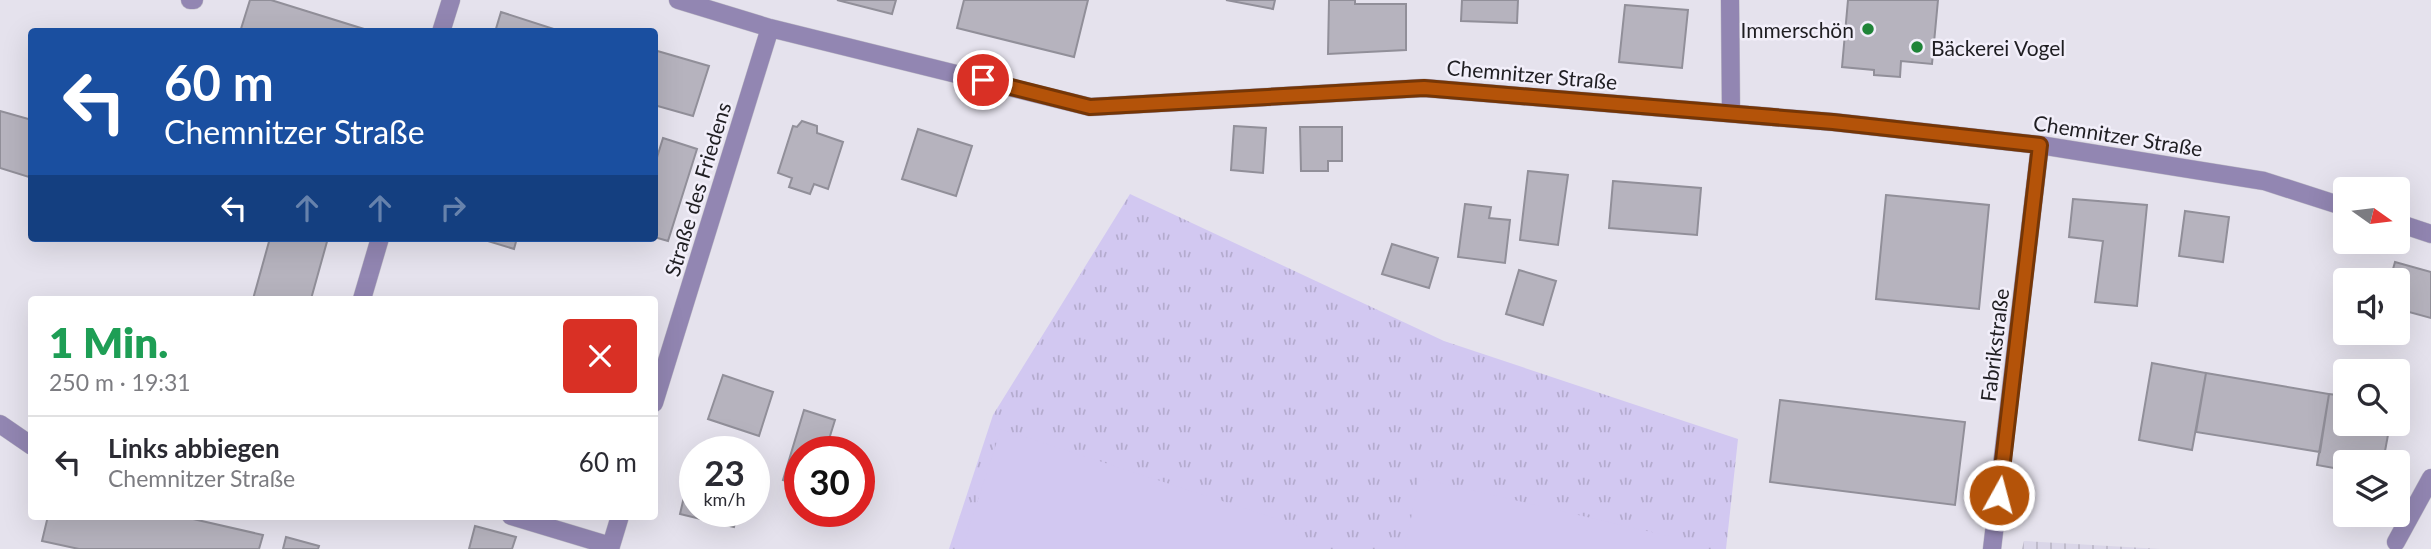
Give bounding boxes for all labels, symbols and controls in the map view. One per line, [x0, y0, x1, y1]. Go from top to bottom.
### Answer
place label: Immerschön [1741, 17, 1854, 42]
marker: Immerschön [1860, 21, 1876, 37]
place label: Bäckerei Vogel [1931, 35, 2065, 60]
marker: Bäckerei Vogel [1909, 39, 1925, 55]
pin [953, 50, 1013, 110]
text: 60 m [164, 53, 274, 111]
street label: Chemnitzer Straße [1446, 54, 1618, 94]
icon: left [49, 56, 140, 147]
icon: arrive [964, 61, 1002, 99]
street label: Straße des Friedens [659, 99, 735, 279]
street label: Chemnitzer Straße [2032, 109, 2204, 161]
text: Chemnitzer Straße [164, 112, 425, 151]
north arrow [2333, 177, 2410, 254]
map controls [2333, 177, 2410, 527]
icon: left [215, 189, 253, 227]
icon: ahead [288, 189, 326, 227]
icon: ahead [361, 189, 399, 227]
icon: right [434, 189, 472, 227]
button: sound [2333, 268, 2410, 345]
street label: Fabrikstraße [1975, 287, 2013, 403]
text: 1 Min. [49, 317, 168, 367]
button: close [563, 319, 637, 393]
button: search [2333, 359, 2410, 436]
text: 250 m · 19:31 [49, 368, 191, 396]
text: Links abbiegen [108, 432, 280, 464]
speed limit sign: 30 [784, 436, 875, 527]
icon: left [49, 443, 87, 481]
text: 60 m [579, 446, 637, 478]
button: layers [2333, 450, 2410, 527]
text: 23 [704, 451, 745, 493]
position arrow [1962, 458, 2036, 532]
text: Chemnitzer Straße [108, 464, 295, 492]
text: km/h [703, 488, 746, 510]

